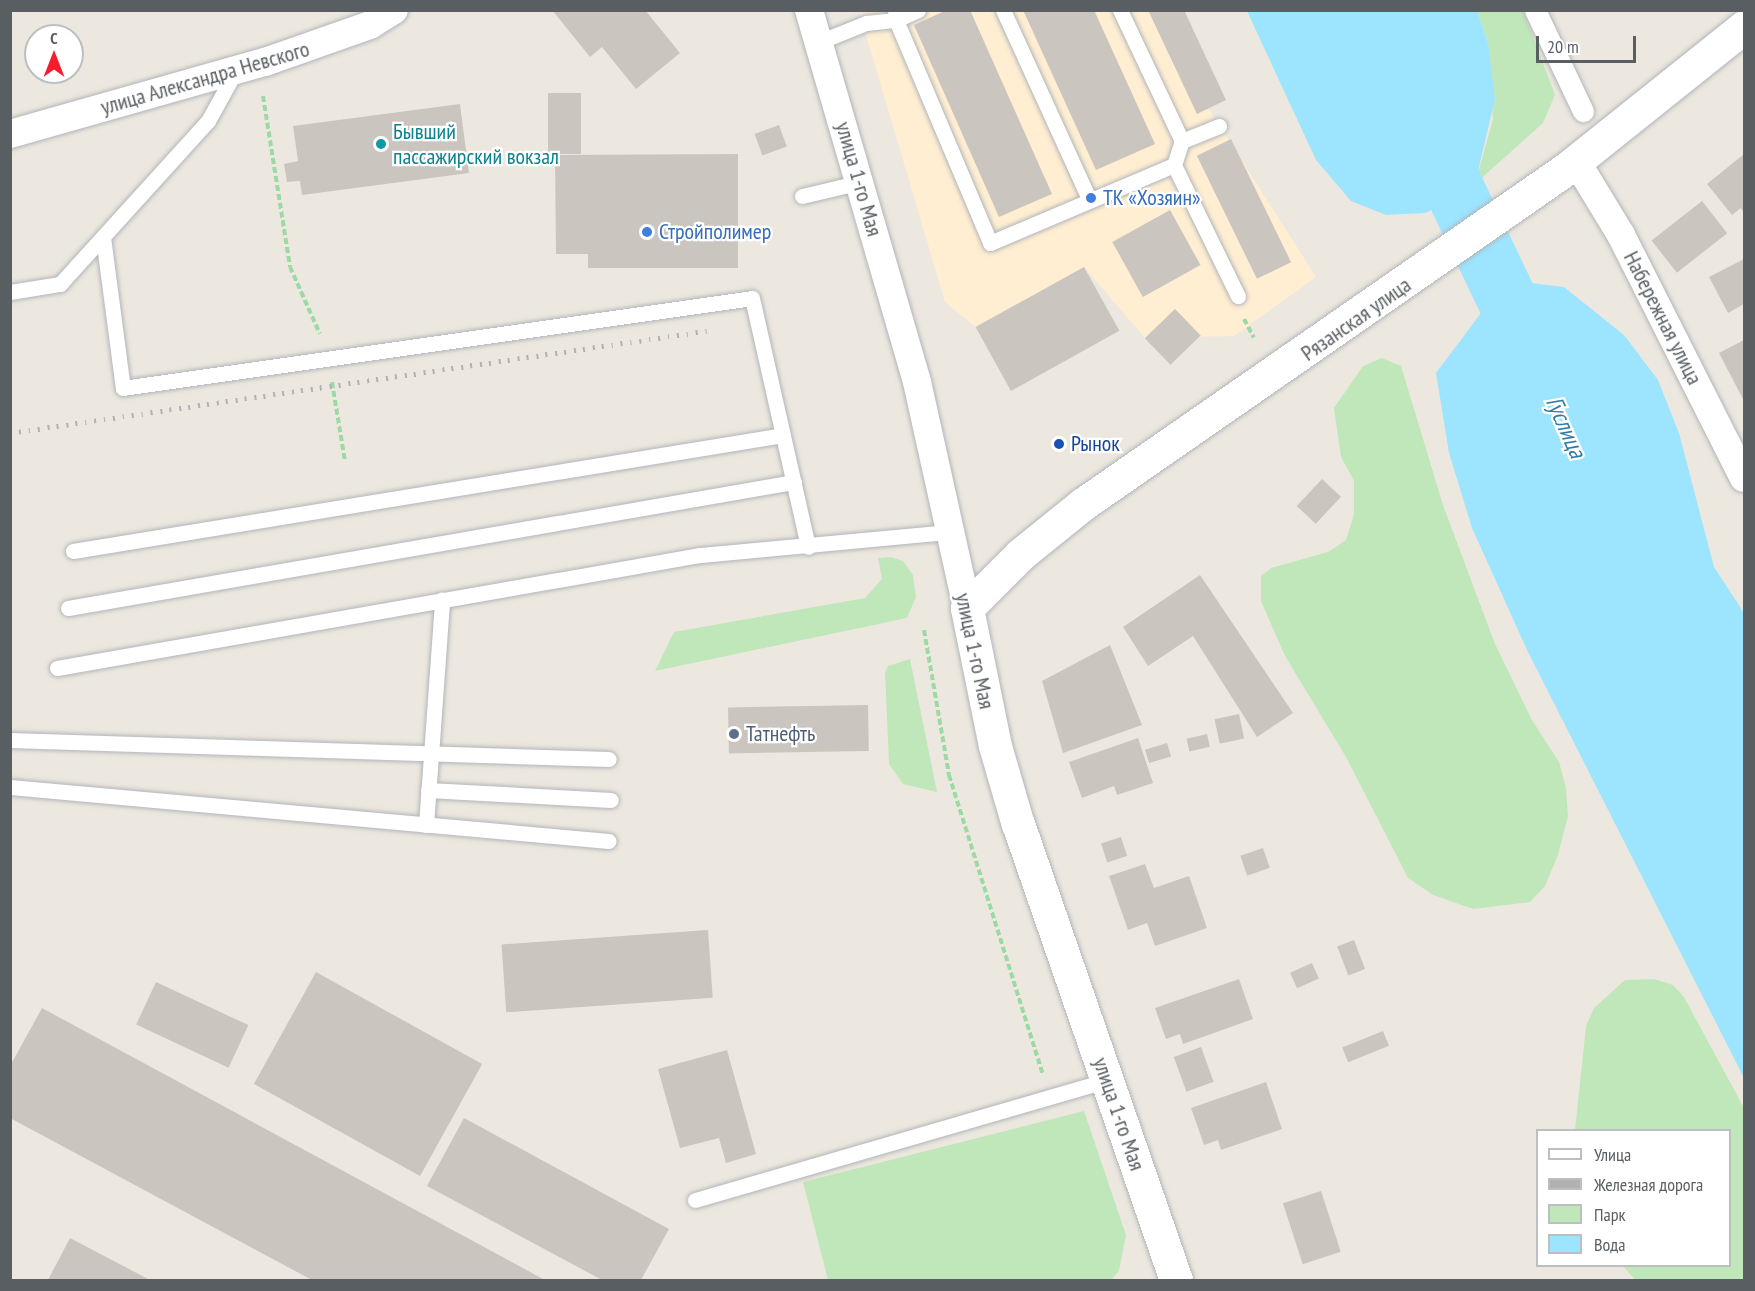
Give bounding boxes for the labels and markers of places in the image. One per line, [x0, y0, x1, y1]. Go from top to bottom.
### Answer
place label: Бывший пассажирский вокзал [393, 118, 559, 170]
marker: Бывший пассажирский вокзал [374, 137, 388, 151]
place label: ТК «Хозяин» [1103, 185, 1201, 211]
marker: ТК «Хозяин» [1084, 191, 1098, 205]
place label: Стройполимер [659, 219, 771, 245]
marker: Стройполимер [640, 225, 654, 239]
place label: Рынок [1071, 431, 1120, 457]
marker: Рынок [1052, 437, 1066, 451]
place label: Татнефть [746, 721, 815, 747]
marker: Татнефть [727, 727, 741, 741]

